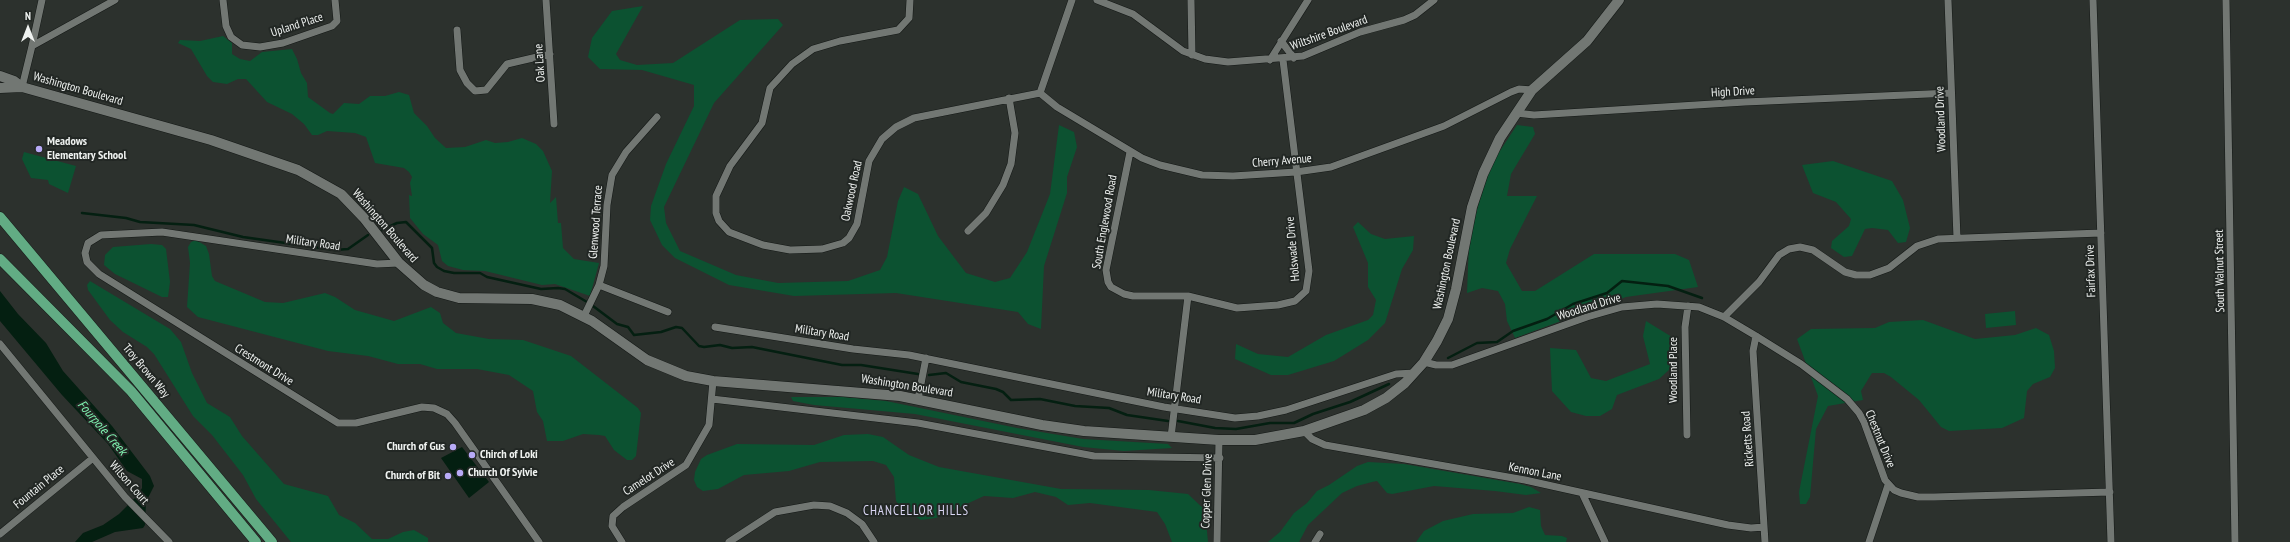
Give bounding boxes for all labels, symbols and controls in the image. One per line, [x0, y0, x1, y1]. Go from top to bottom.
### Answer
north arrow [8, 8, 48, 48]
text: N [25, 9, 31, 23]
street label: Upland Place [269, 10, 325, 40]
street label: Wiltshire Boulevard [1288, 12, 1370, 54]
street label: Oak Lane [531, 43, 549, 83]
street label: Washington Boulevard [32, 69, 124, 109]
street label: High Drive [1711, 84, 1755, 100]
street label: Woodland Drive [1933, 86, 1949, 152]
place label: Meadows Elementary School [47, 135, 126, 163]
marker: Meadows Elementary School [34, 144, 44, 154]
street label: Cherry Avenue [1252, 151, 1312, 171]
street label: Oakwood Road [839, 159, 865, 223]
street label: South Englewood Road [1090, 174, 1120, 270]
street label: Glenwood Terrace [586, 185, 606, 259]
street label: Washington Boulevard [349, 186, 421, 266]
street label: Holswade Drive [1283, 216, 1303, 282]
street label: Washington Boulevard [1430, 217, 1464, 311]
street label: South Walnut Street [2212, 229, 2228, 313]
street label: Military Road [285, 232, 341, 254]
street label: Fairfax Drive [2083, 244, 2099, 298]
street label: Woodland Drive [1556, 291, 1622, 323]
street label: Military Road [794, 322, 850, 344]
street label: Woodland Place [1667, 337, 1681, 403]
street label: Troy Brown Way [119, 341, 173, 401]
street label: Crestmont Drive [232, 341, 296, 389]
street label: Washington Boulevard [860, 372, 954, 400]
street label: Military Road [1146, 385, 1202, 407]
water label: Fourpole Creek [74, 397, 130, 459]
street label: Chestnut Drive [1862, 408, 1898, 470]
street label: Ricketts Road [1739, 411, 1757, 467]
place label: Church of Gus [387, 440, 445, 454]
marker: Church of Gus [448, 442, 458, 452]
place label: Chirch of Loki [480, 448, 538, 462]
marker: Chirch of Loki [467, 450, 477, 460]
street label: Copper Glen Drive [1198, 453, 1216, 529]
street label: Camelot Drive [621, 455, 677, 499]
street label: Wilson Court [106, 458, 152, 508]
street label: Kennon Lane [1507, 460, 1563, 484]
street label: Fountain Place [11, 462, 67, 512]
place label: Church Of Sylvie [468, 466, 538, 480]
marker: Church Of Sylvie [455, 468, 465, 478]
place label: Church of Bit [385, 469, 440, 483]
marker: Church of Bit [443, 471, 453, 481]
district label: CHANCELLOR HILLS [863, 503, 969, 519]

